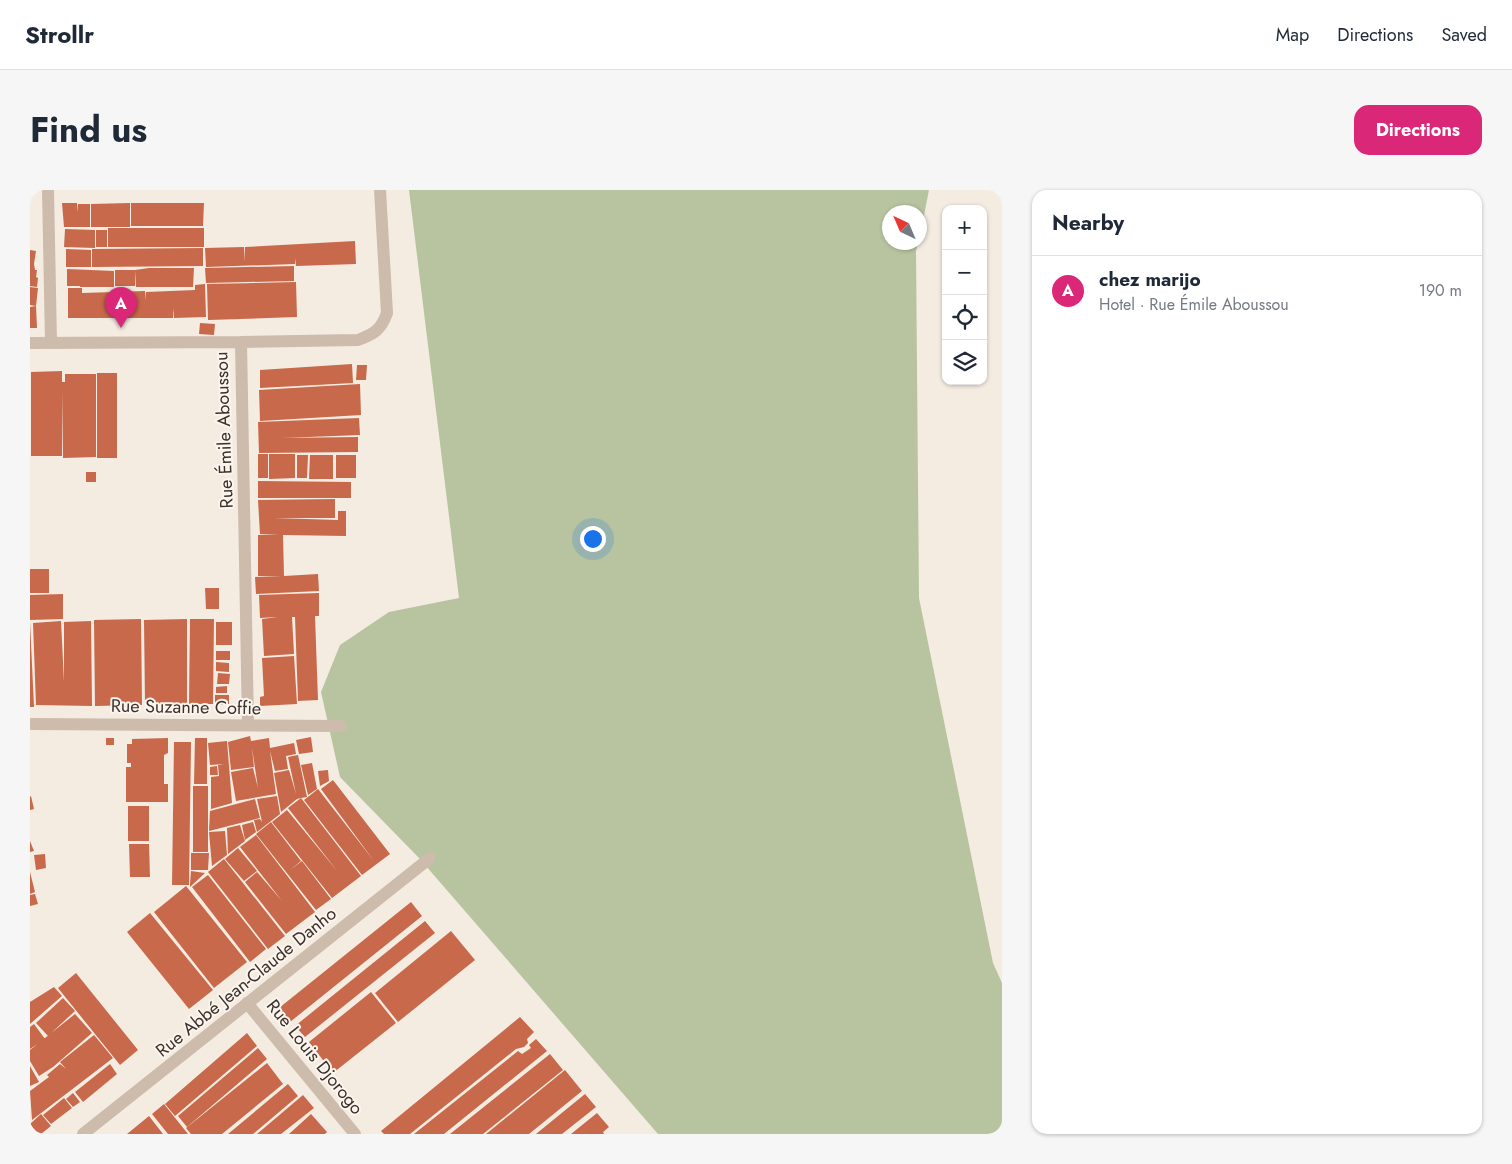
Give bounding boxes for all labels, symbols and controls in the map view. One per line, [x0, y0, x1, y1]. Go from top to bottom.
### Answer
text: Strollr [25, 17, 94, 52]
text: Map [1276, 22, 1309, 48]
text: Directions [1337, 22, 1413, 48]
text: Saved [1441, 22, 1487, 48]
text: Find us [30, 105, 147, 155]
button: Directions [1354, 105, 1482, 155]
north arrow [882, 205, 927, 250]
map controls [942, 205, 987, 385]
button: + [942, 205, 987, 250]
text: Nearby [1052, 208, 1124, 238]
button: − [942, 250, 987, 295]
text: chez marijo [1099, 266, 1201, 293]
text: A [1062, 279, 1074, 302]
text: 190 m [1419, 279, 1462, 302]
pin: A [105, 287, 137, 328]
text: Hotel · Rue Émile Aboussou [1099, 293, 1289, 316]
button: locate [942, 295, 987, 340]
button: layers [942, 340, 987, 385]
street label: Rue Émile Aboussou [208, 351, 240, 509]
your location [580, 526, 606, 552]
street label: Rue Suzanne Coffie [111, 693, 261, 721]
street label: Rue Abbé Jean-Claude Danho [150, 901, 342, 1063]
street label: Rue Louis Djorogo [260, 994, 370, 1120]

